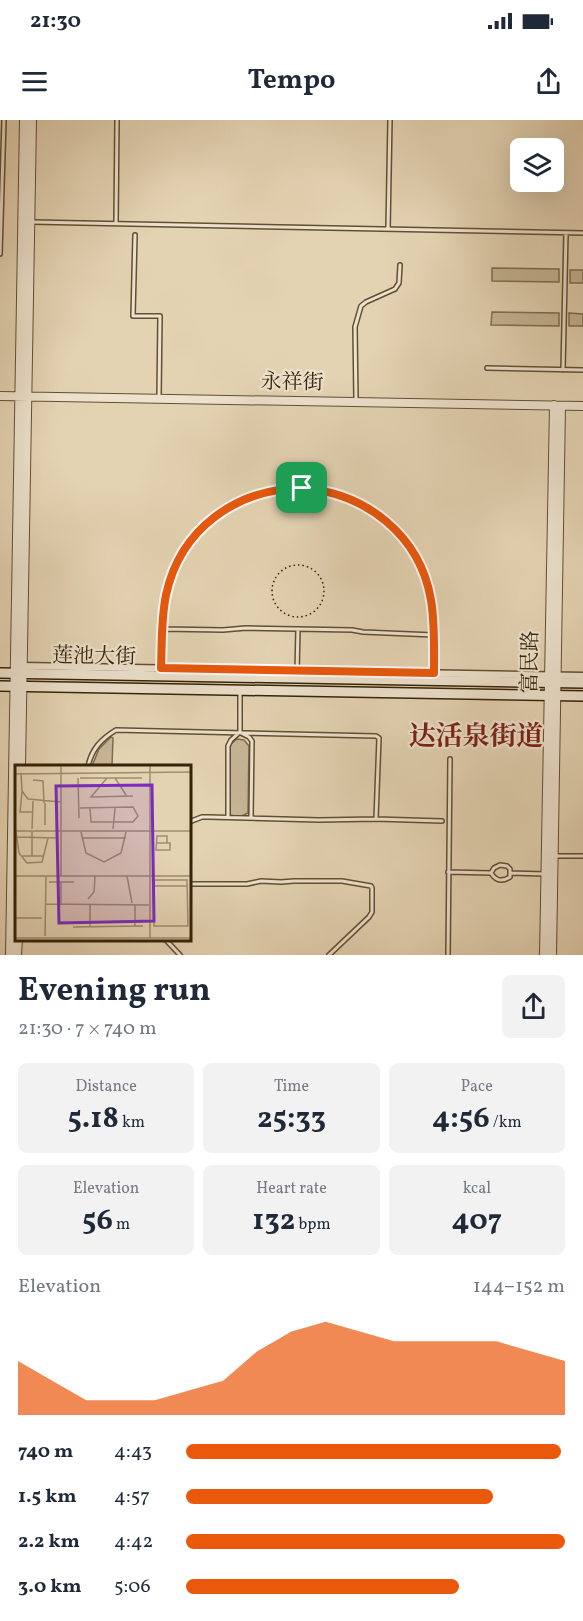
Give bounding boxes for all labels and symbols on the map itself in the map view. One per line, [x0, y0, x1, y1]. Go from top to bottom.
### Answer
street label: 永祥街 [260, 368, 324, 398]
pin [276, 462, 327, 513]
street label: 富民路 [516, 630, 546, 694]
street label: 莲池大街 [52, 642, 136, 672]
district label: 达活泉街道 [409, 719, 544, 757]
inset map [15, 765, 190, 940]

